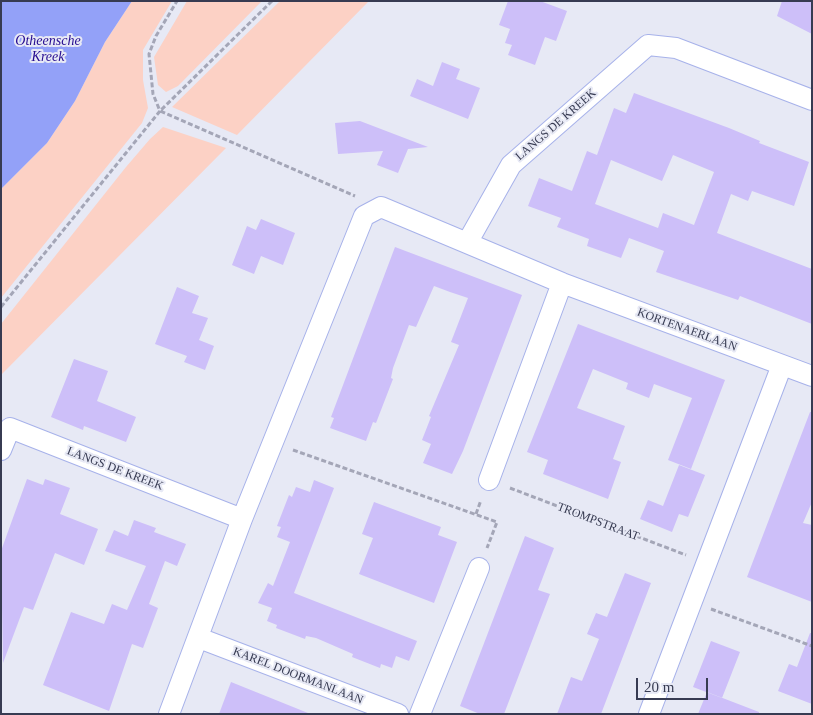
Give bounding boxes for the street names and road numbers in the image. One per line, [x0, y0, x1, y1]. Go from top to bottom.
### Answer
street label: LANGS DE KREEK [513, 86, 599, 164]
street label: KORTENAERLAAN [635, 305, 739, 355]
street label: LANGS DE KREEK [65, 444, 165, 494]
street label: TROMPSTRAAT [555, 500, 641, 544]
street label: KAREL DOORMANLAAN [231, 644, 365, 708]

